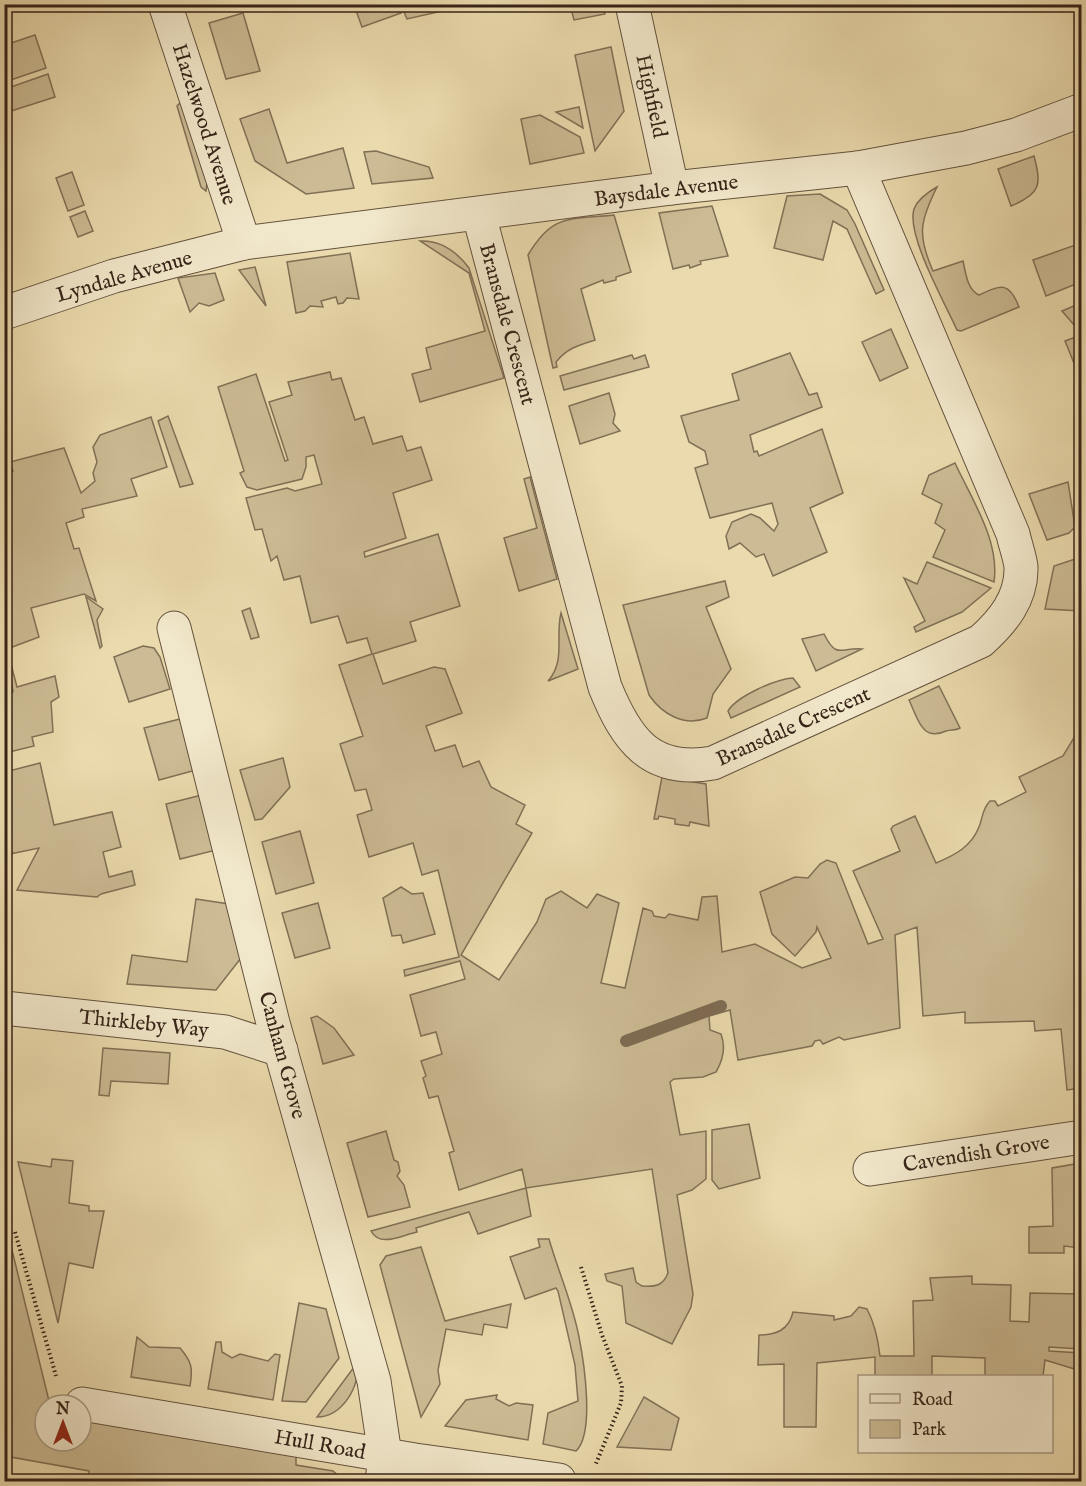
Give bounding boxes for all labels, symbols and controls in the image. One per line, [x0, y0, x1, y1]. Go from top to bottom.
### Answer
street label: Hazelwood Avenue [165, 40, 242, 209]
street label: Highfield [628, 52, 673, 141]
street label: Baysdale Avenue [593, 169, 740, 214]
street label: Bransdale Crescent [472, 241, 541, 408]
street label: Lyndale Avenue [53, 245, 196, 310]
street label: Bransdale Crescent [712, 681, 875, 773]
street label: Canham Grove [252, 989, 312, 1122]
street label: Thirkleby Way [78, 1004, 211, 1045]
street label: Cavendish Grove [901, 1129, 1052, 1179]
legend [858, 1375, 1053, 1453]
text: Road [912, 1389, 953, 1412]
north arrow [33, 1393, 93, 1453]
text: N [55, 1400, 70, 1420]
text: Park [912, 1419, 947, 1442]
street label: Hull Road [272, 1424, 368, 1467]

